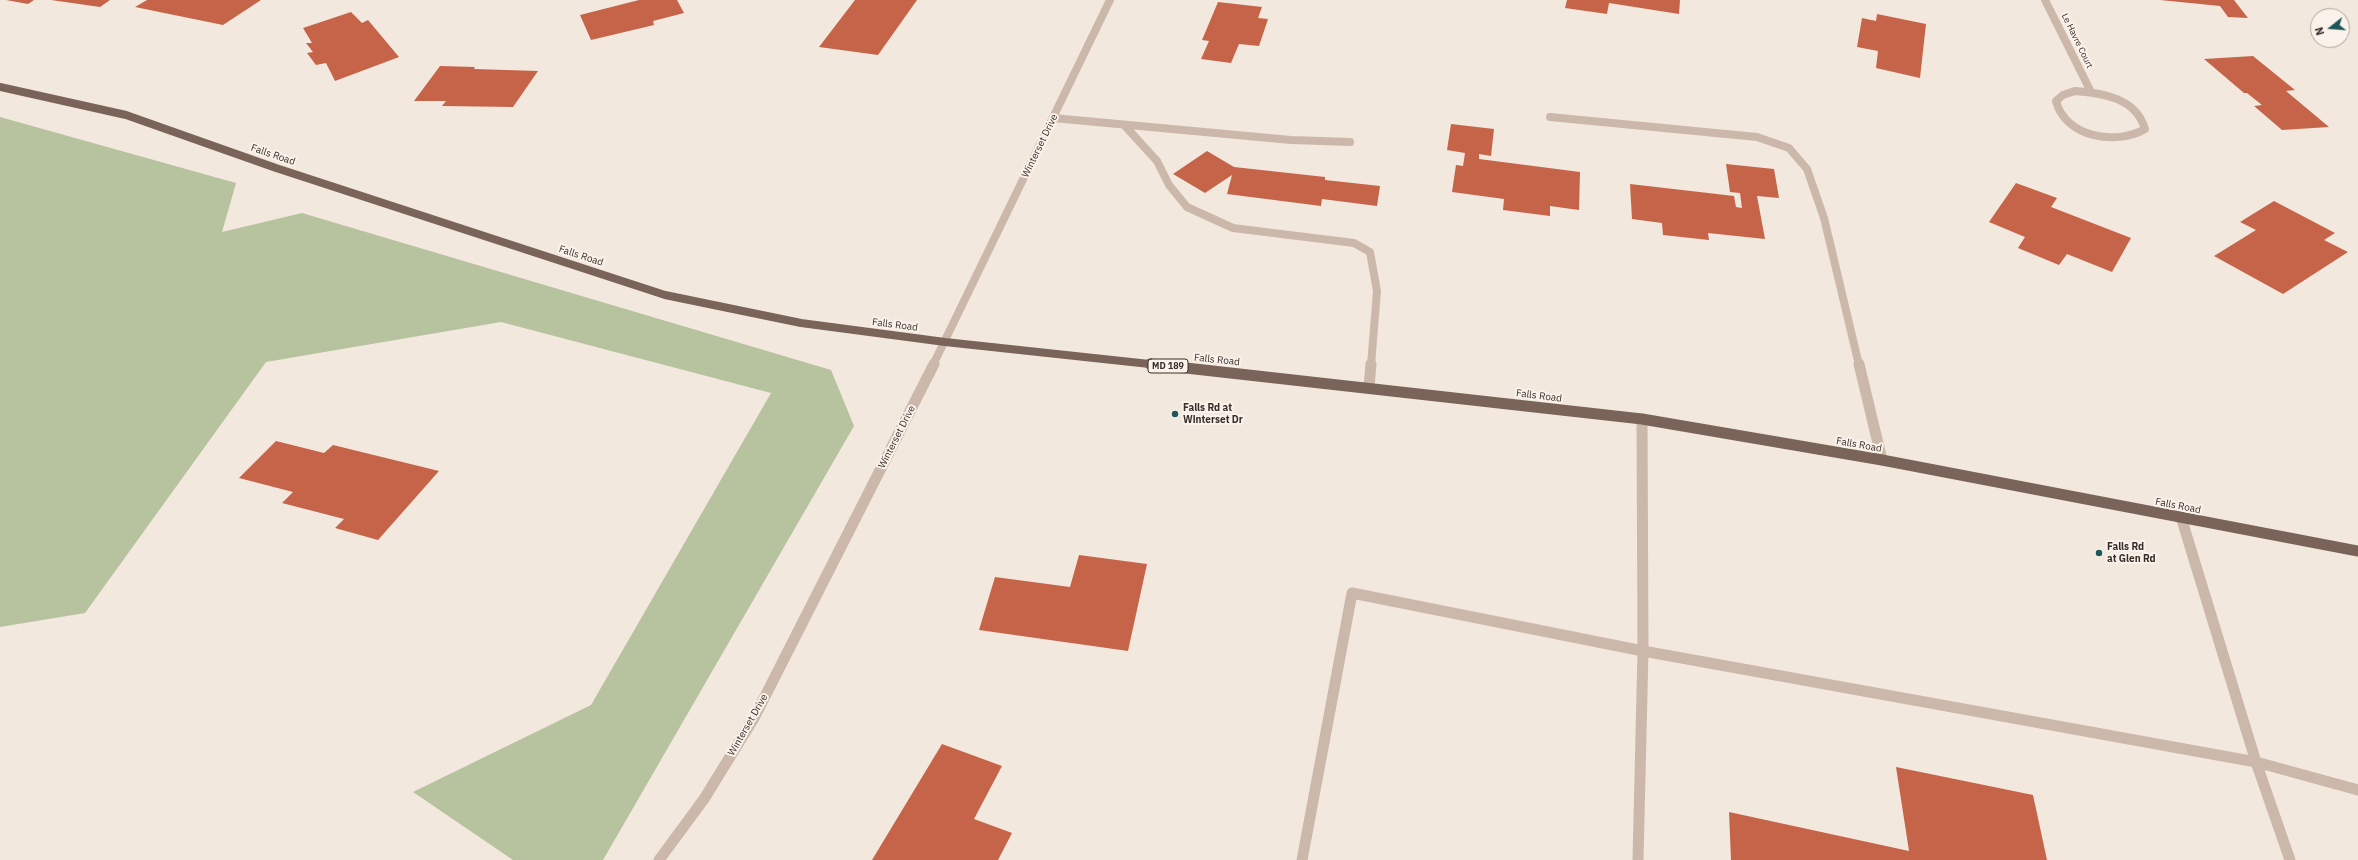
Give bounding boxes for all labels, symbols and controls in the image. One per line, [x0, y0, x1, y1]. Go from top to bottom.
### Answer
north arrow [2310, 8, 2350, 48]
street label: Le Havre Court [2059, 12, 2095, 70]
text: N [2312, 25, 2327, 37]
street label: Winterset Drive [1019, 112, 1061, 180]
street label: Falls Road [249, 142, 297, 168]
street label: Falls Road [557, 243, 605, 269]
street label: Falls Road [871, 316, 919, 334]
street label: Falls Road [1193, 352, 1241, 368]
road number: MD 189 [1148, 359, 1188, 373]
street label: Falls Road [1515, 387, 1563, 405]
place label: Falls Rd at Winterset Dr [1183, 402, 1243, 426]
street label: Winterset Drive [876, 403, 918, 471]
marker: Falls Rd at Winterset Dr [1170, 409, 1180, 419]
street label: Falls Road [1835, 435, 1883, 455]
street label: Falls Road [2154, 496, 2202, 516]
place label: Falls Rd at Glen Rd [2107, 541, 2156, 564]
marker: Falls Rd at Glen Rd [2094, 548, 2104, 558]
street label: Winterset Drive [726, 692, 770, 758]

